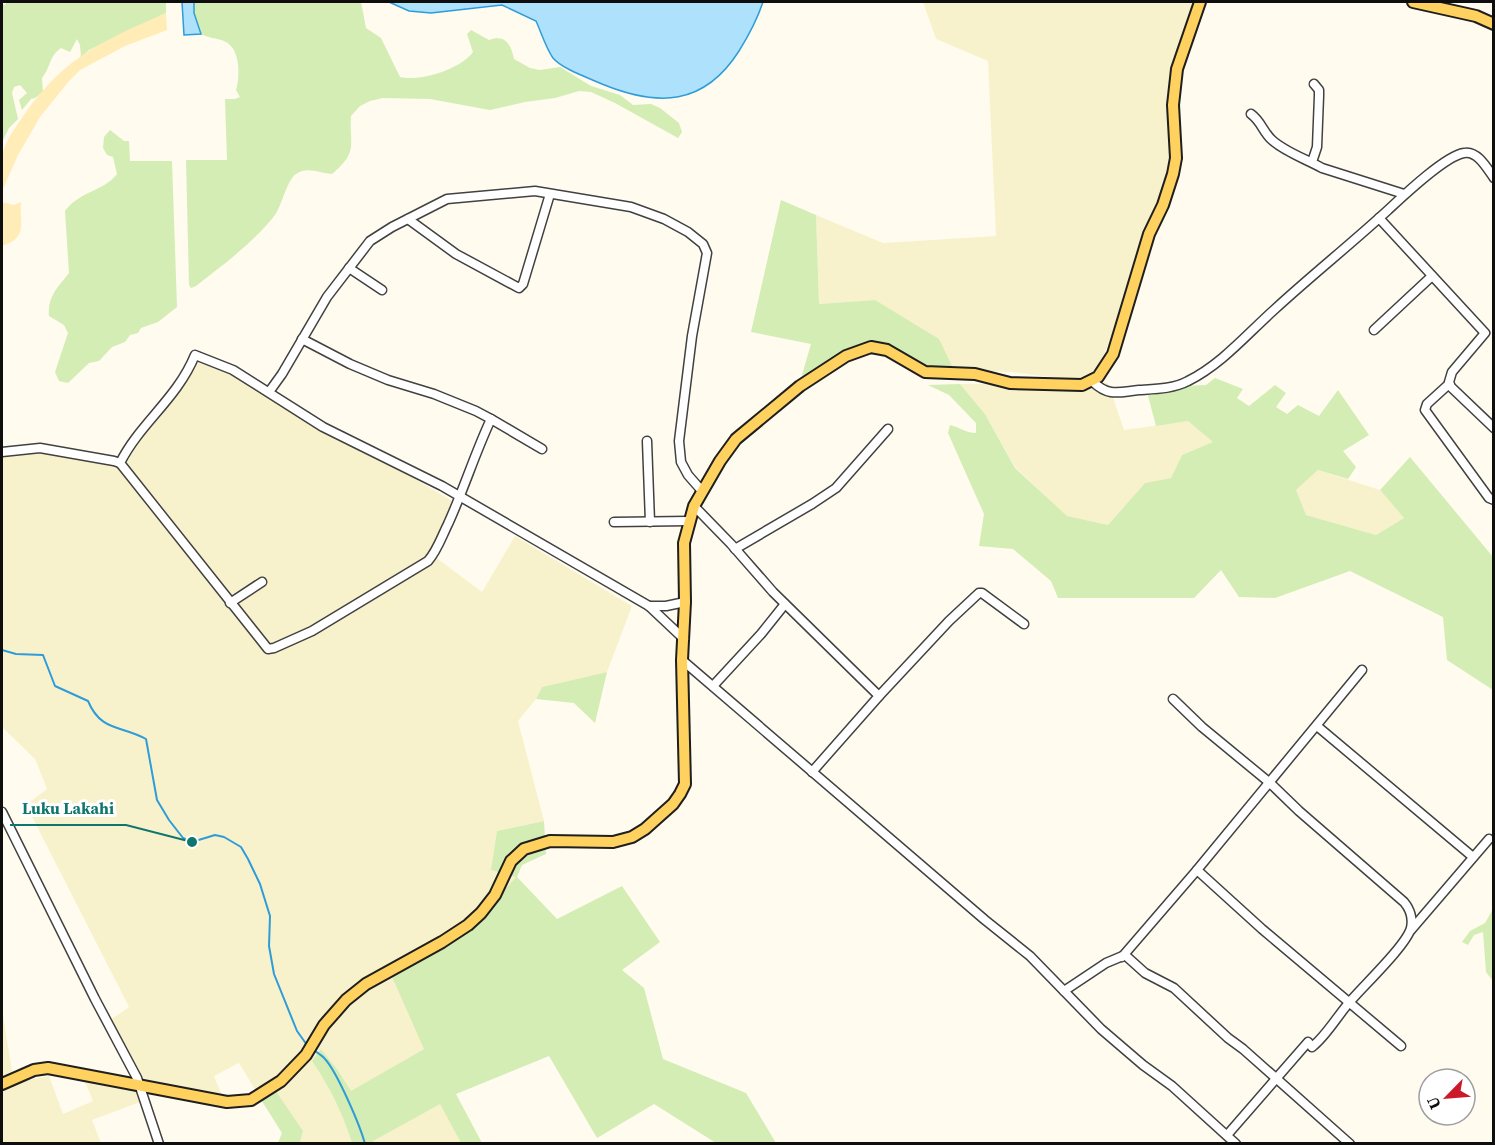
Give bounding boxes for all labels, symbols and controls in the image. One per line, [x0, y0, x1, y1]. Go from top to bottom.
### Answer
callout: Luku Lakahi [10, 791, 126, 825]
text: Luku Lakahi [22, 797, 114, 819]
north arrow [1417, 1067, 1477, 1127]
text: U [1421, 1093, 1446, 1113]

